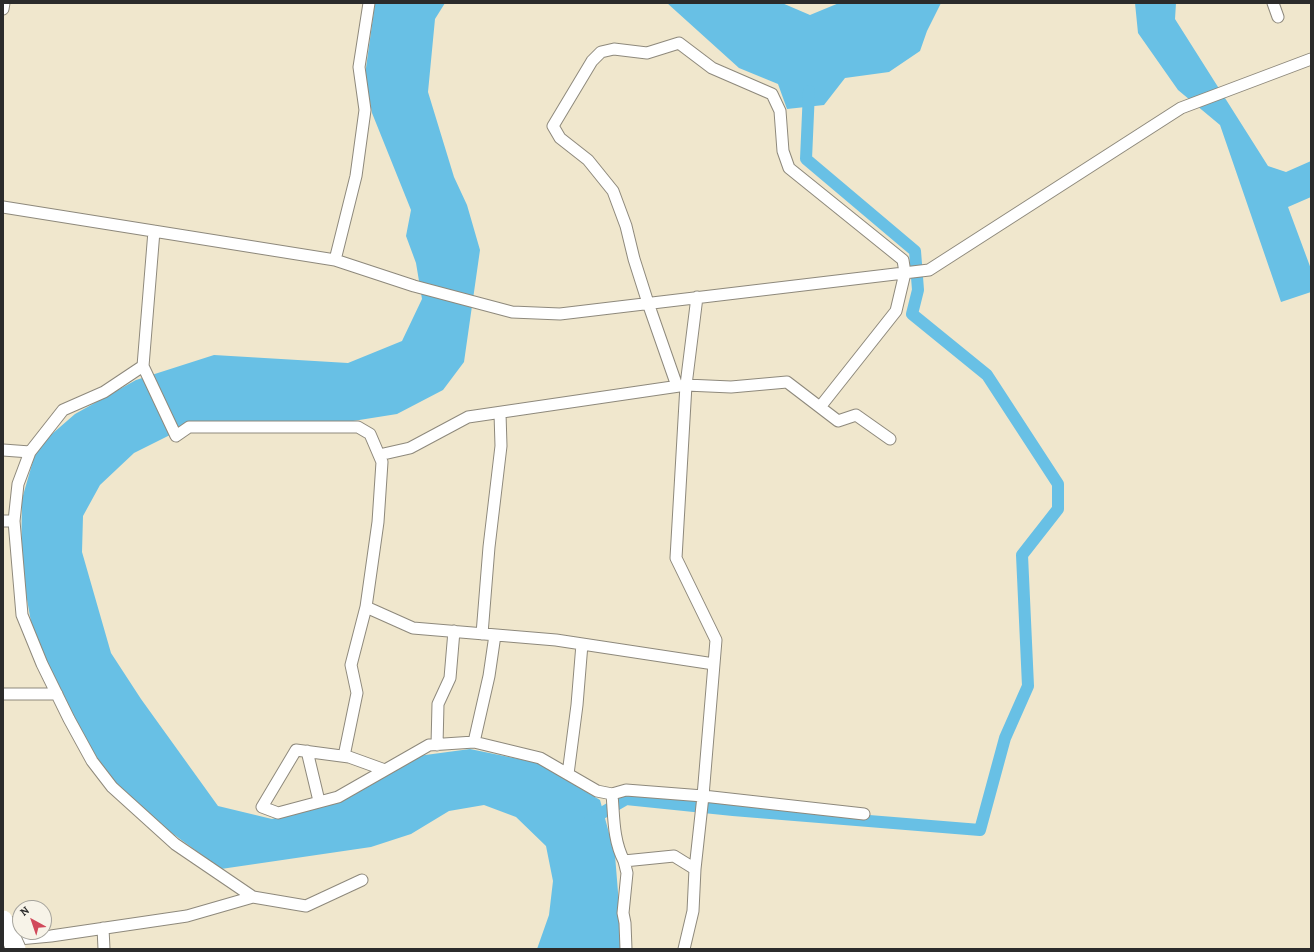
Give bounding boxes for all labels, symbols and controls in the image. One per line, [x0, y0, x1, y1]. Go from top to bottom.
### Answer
north arrow [12, 900, 52, 940]
text: N [17, 903, 32, 920]

